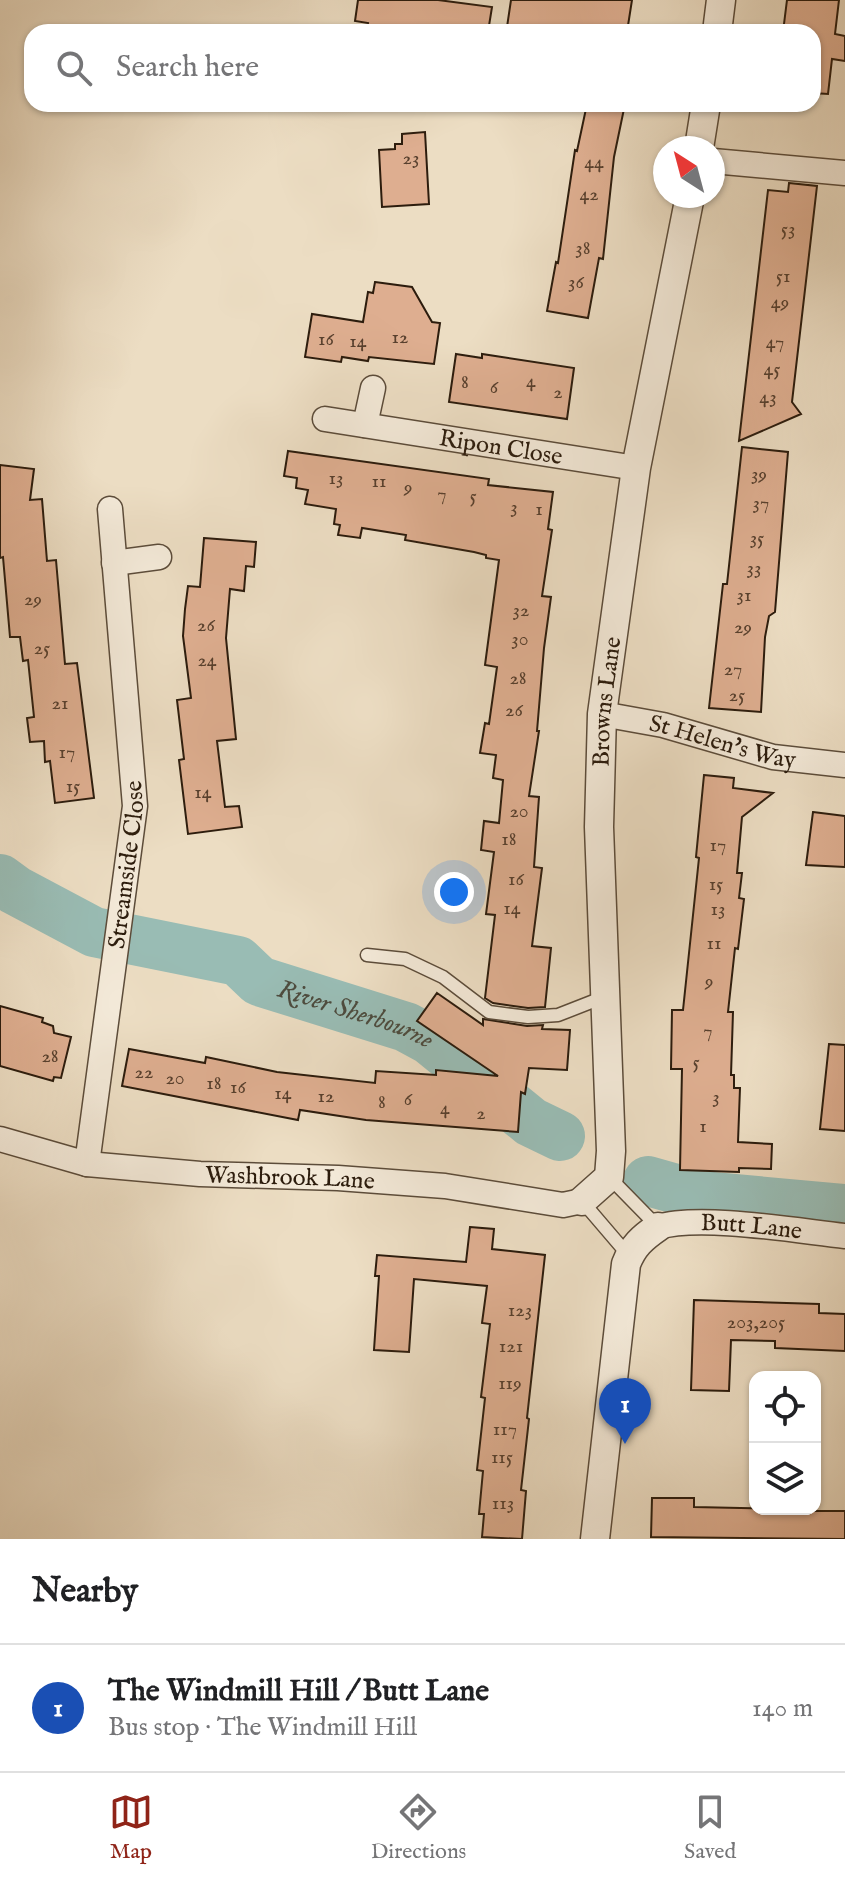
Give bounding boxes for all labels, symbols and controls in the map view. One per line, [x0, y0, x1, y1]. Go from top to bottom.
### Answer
search box [24, 24, 821, 112]
icon: search [52, 46, 96, 90]
text: Search here [116, 49, 259, 87]
north arrow [653, 136, 725, 208]
house number: 23 [403, 146, 419, 171]
house number: 44 [584, 150, 604, 175]
house number: 42 [579, 182, 599, 207]
house number: 53 [781, 217, 795, 242]
house number: 38 [575, 236, 591, 261]
house number: 51 [776, 264, 790, 289]
house number: 36 [568, 270, 585, 295]
house number: 49 [771, 290, 789, 315]
house number: 12 [392, 325, 408, 350]
house number: 16 [318, 327, 335, 352]
house number: 14 [349, 329, 367, 354]
house number: 47 [766, 330, 784, 355]
house number: 45 [764, 357, 780, 382]
house number: 4 [526, 369, 536, 394]
house number: 8 [461, 370, 469, 395]
house number: 6 [490, 375, 499, 400]
house number: 2 [553, 380, 563, 405]
house number: 43 [759, 385, 777, 410]
street label: Ripon Close [437, 423, 564, 473]
house number: 39 [751, 462, 767, 487]
house number: 13 [329, 466, 343, 491]
house number: 11 [372, 469, 386, 494]
house number: 9 [403, 475, 412, 500]
house number: 7 [437, 482, 447, 507]
house number: 5 [469, 484, 477, 509]
house number: 37 [753, 491, 769, 516]
house number: 3 [510, 495, 518, 520]
house number: 1 [535, 497, 543, 522]
house number: 35 [750, 526, 764, 551]
house number: 33 [747, 556, 761, 581]
house number: 31 [737, 583, 751, 608]
house number: 29 [24, 587, 42, 612]
house number: 32 [513, 598, 529, 623]
house number: 26 [197, 613, 215, 638]
house number: 29 [734, 615, 752, 640]
house number: 30 [511, 627, 529, 652]
street label: Browns Lane [587, 635, 630, 767]
house number: 25 [34, 636, 50, 661]
house number: 24 [197, 648, 217, 673]
house number: 27 [724, 657, 742, 682]
house number: 28 [509, 666, 527, 691]
house number: 25 [729, 683, 745, 708]
house number: 21 [52, 691, 68, 716]
house number: 26 [505, 698, 523, 723]
street label: St Helen's Way [647, 709, 798, 776]
house number: 17 [59, 740, 75, 765]
house number: 15 [66, 774, 80, 799]
street label: Streamside Close [102, 779, 153, 951]
house number: 14 [194, 780, 212, 805]
house number: 20 [509, 799, 529, 824]
house number: 18 [501, 827, 517, 852]
house number: 17 [710, 833, 726, 858]
house number: 16 [508, 867, 525, 892]
your location [434, 872, 474, 912]
house number: 15 [709, 872, 723, 897]
house number: 14 [503, 896, 521, 921]
house number: 13 [711, 897, 725, 922]
house number: 11 [707, 931, 721, 956]
house number: 9 [704, 969, 713, 994]
water label: River Sherbourne [273, 973, 439, 1057]
house number: 7 [703, 1019, 713, 1044]
house number: 28 [41, 1044, 59, 1069]
house number: 5 [692, 1050, 700, 1075]
house number: 22 [135, 1060, 153, 1085]
house number: 20 [165, 1066, 185, 1091]
house number: 18 [206, 1071, 222, 1096]
house number: 16 [230, 1075, 247, 1100]
house number: 14 [274, 1081, 292, 1106]
house number: 12 [318, 1084, 334, 1109]
house number: 3 [712, 1085, 720, 1110]
house number: 6 [404, 1087, 413, 1112]
house number: 8 [378, 1090, 386, 1115]
house number: 4 [440, 1096, 450, 1121]
house number: 2 [476, 1101, 486, 1126]
house number: 1 [699, 1114, 707, 1139]
street label: Washbrook Lane [205, 1160, 376, 1198]
street label: Butt Lane [700, 1208, 804, 1248]
house number: 123 [508, 1298, 532, 1323]
house number: 203,205 [727, 1310, 785, 1335]
house number: 121 [499, 1334, 523, 1359]
house number: 119 [498, 1371, 522, 1396]
map controls [749, 1371, 821, 1515]
button: locate [749, 1371, 821, 1443]
pin: 1 [599, 1378, 651, 1444]
house number: 117 [493, 1417, 517, 1442]
button: layers [749, 1443, 821, 1515]
house number: 115 [491, 1445, 513, 1470]
house number: 113 [492, 1491, 514, 1516]
text: Nearby [32, 1570, 138, 1613]
text: The Windmill Hill / Butt Lane [108, 1673, 489, 1711]
text: 1 [53, 1692, 63, 1725]
text: 140 m [752, 1692, 813, 1725]
text: Bus stop · The Windmill Hill [108, 1711, 417, 1744]
tab: Map [109, 1790, 153, 1866]
tab: Directions [371, 1790, 466, 1866]
tab: Saved [684, 1790, 736, 1866]

